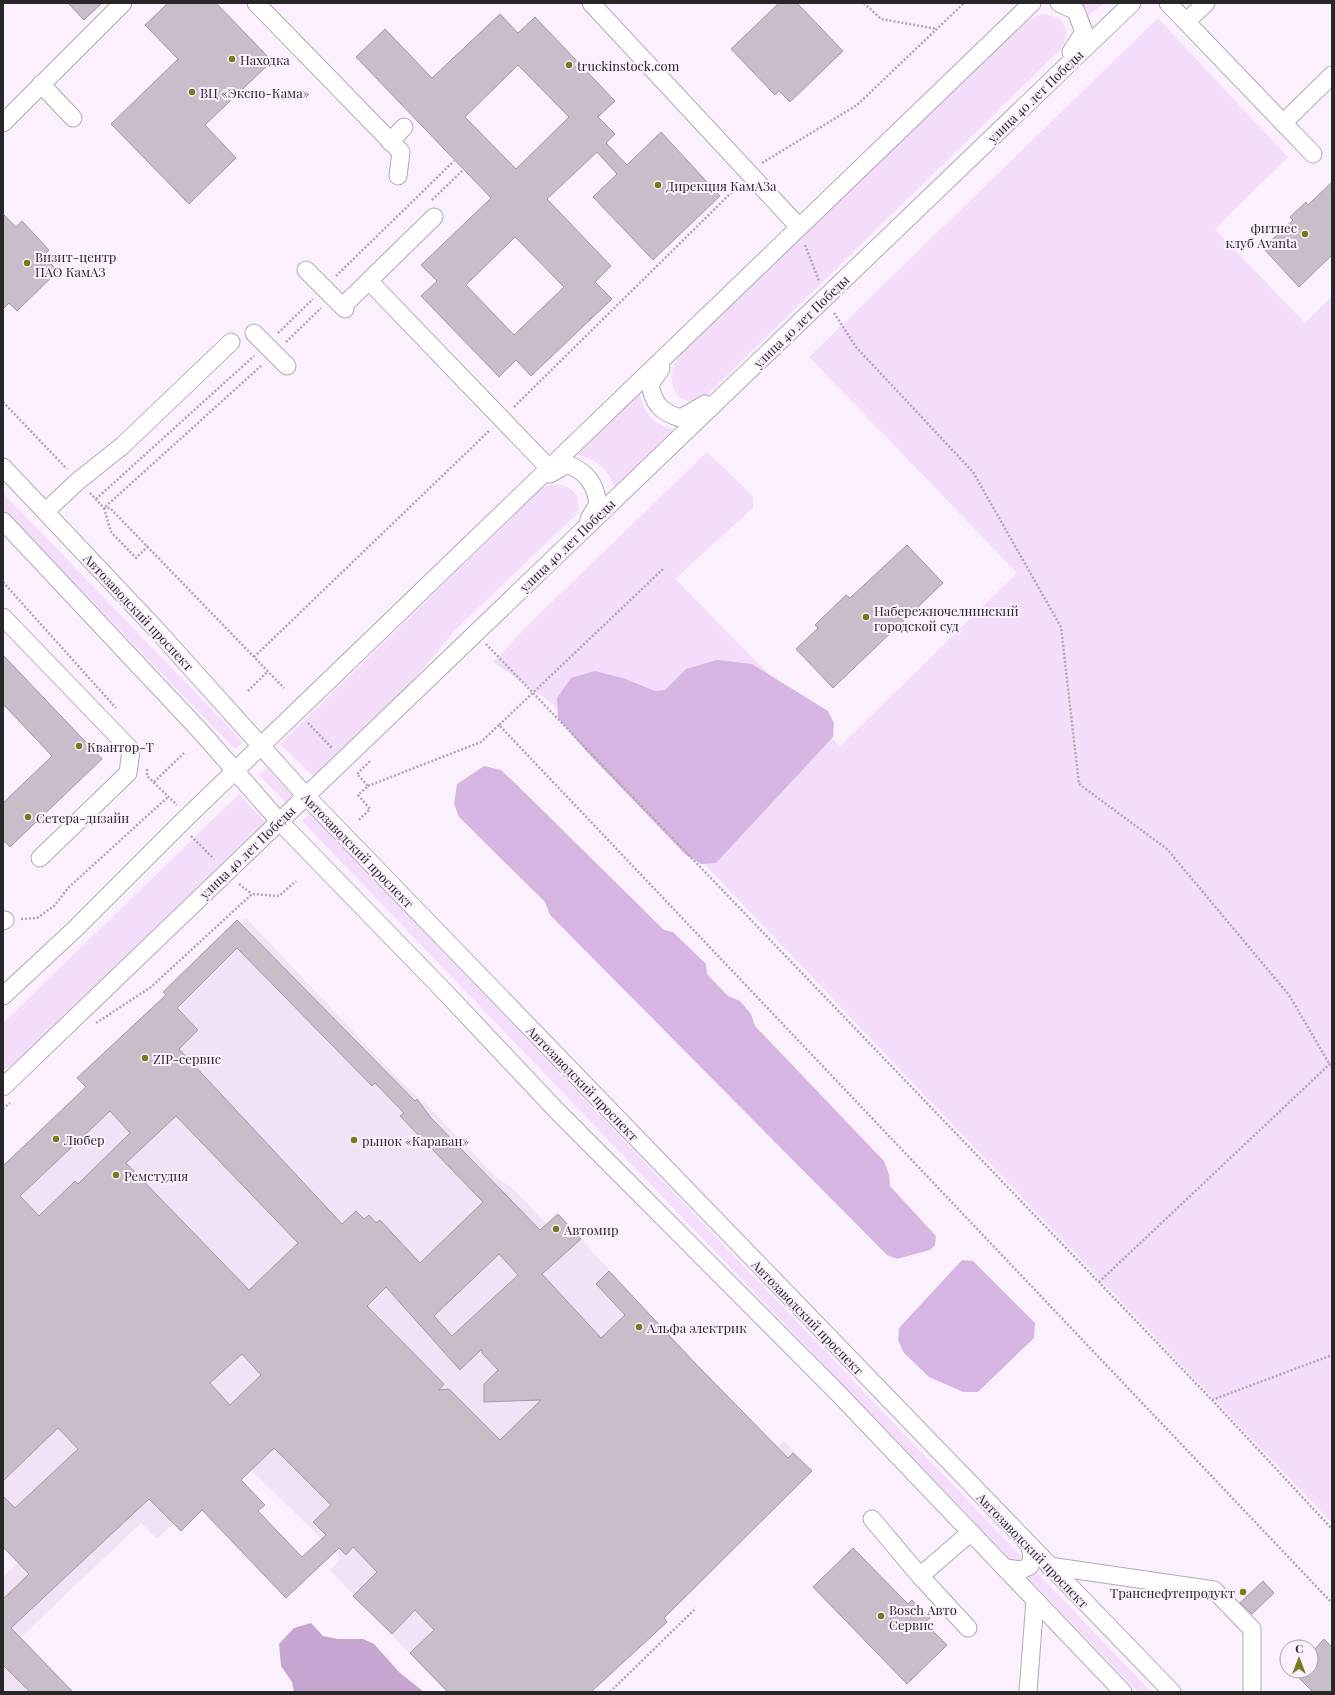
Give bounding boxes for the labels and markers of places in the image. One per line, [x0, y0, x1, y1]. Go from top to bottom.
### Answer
place label: Находка [240, 51, 290, 68]
marker: Находка [227, 54, 237, 64]
place label: truckinstock.com [577, 57, 680, 74]
marker: truckinstock.com [564, 60, 574, 70]
place label: ВЦ «Экспо-Кама» [200, 84, 310, 101]
marker: ВЦ «Экспо-Кама» [187, 87, 197, 97]
place label: Дирекция КамАЗа [666, 177, 777, 194]
marker: Дирекция КамАЗа [653, 180, 663, 190]
place label: фитнес клуб Avanta [1225, 219, 1298, 251]
marker: фитнес клуб Avanta [1300, 229, 1310, 239]
place label: Визит-центр ПАО КамАЗ [35, 248, 116, 280]
marker: Визит-центр ПАО КамАЗ [22, 258, 32, 268]
place label: Набережночелнинский городской суд [874, 602, 1019, 634]
marker: Набережночелнинский городской суд [861, 612, 871, 622]
place label: Квантор-Т [87, 738, 154, 755]
marker: Квантор-Т [74, 741, 84, 751]
place label: Сетера-дизайн [36, 809, 129, 826]
marker: Сетера-дизайн [23, 812, 33, 822]
place label: ZIP-сервис [153, 1050, 221, 1067]
marker: ZIP-сервис [140, 1053, 150, 1063]
place label: Любер [63, 1131, 105, 1148]
place label: рынок «Караван» [362, 1132, 470, 1149]
marker: Любер [51, 1134, 61, 1144]
marker: рынок «Караван» [349, 1135, 359, 1145]
place label: Ремстудия [124, 1167, 188, 1184]
marker: Ремстудия [111, 1170, 121, 1180]
place label: Автомир [563, 1221, 619, 1238]
marker: Автомир [551, 1224, 561, 1234]
place label: Альфа электрик [646, 1319, 747, 1336]
marker: Альфа электрик [634, 1322, 644, 1332]
place label: Транснефтепродукт [1110, 1584, 1235, 1601]
marker: Транснефтепродукт [1238, 1587, 1248, 1597]
place label: Bosch Авто Сервис [889, 1601, 957, 1633]
marker: Bosch Авто Сервис [876, 1611, 886, 1621]

